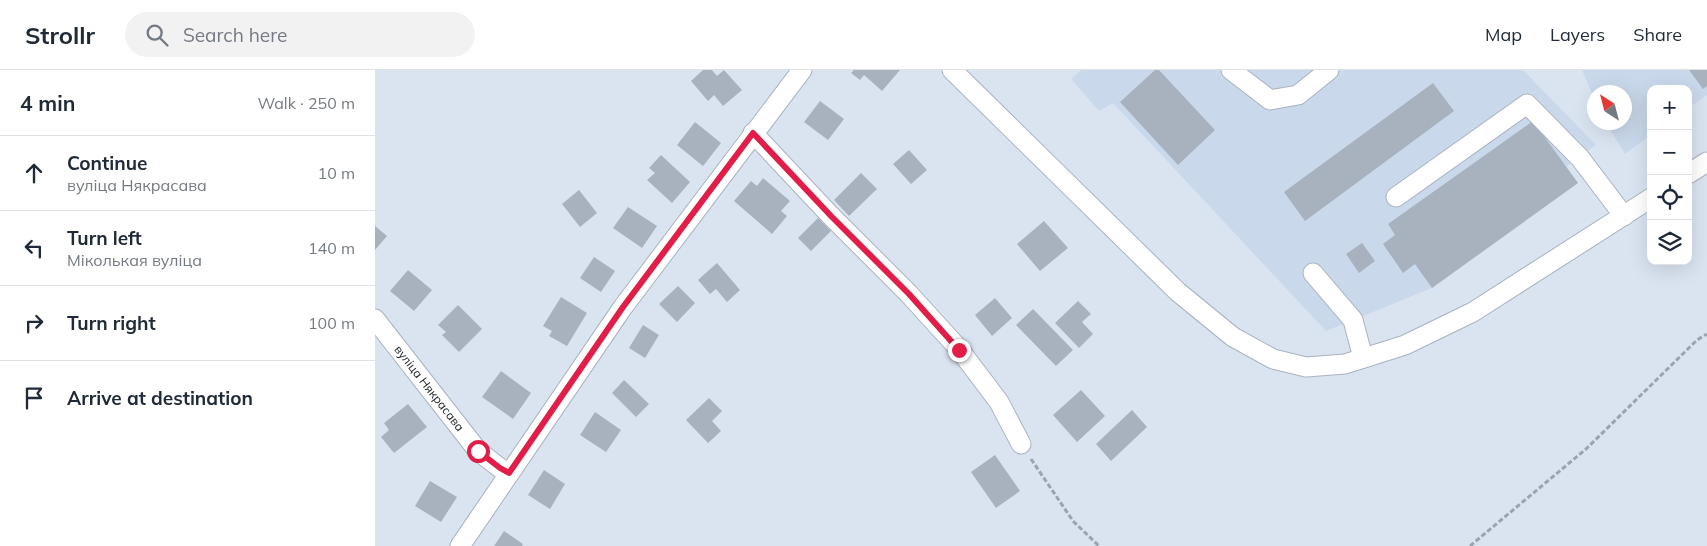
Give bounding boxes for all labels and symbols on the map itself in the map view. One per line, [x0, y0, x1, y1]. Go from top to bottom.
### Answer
north arrow [1587, 85, 1632, 130]
route end [948, 339, 971, 362]
street label: вуліца Някрасава [391, 342, 468, 434]
route start [467, 440, 490, 463]

